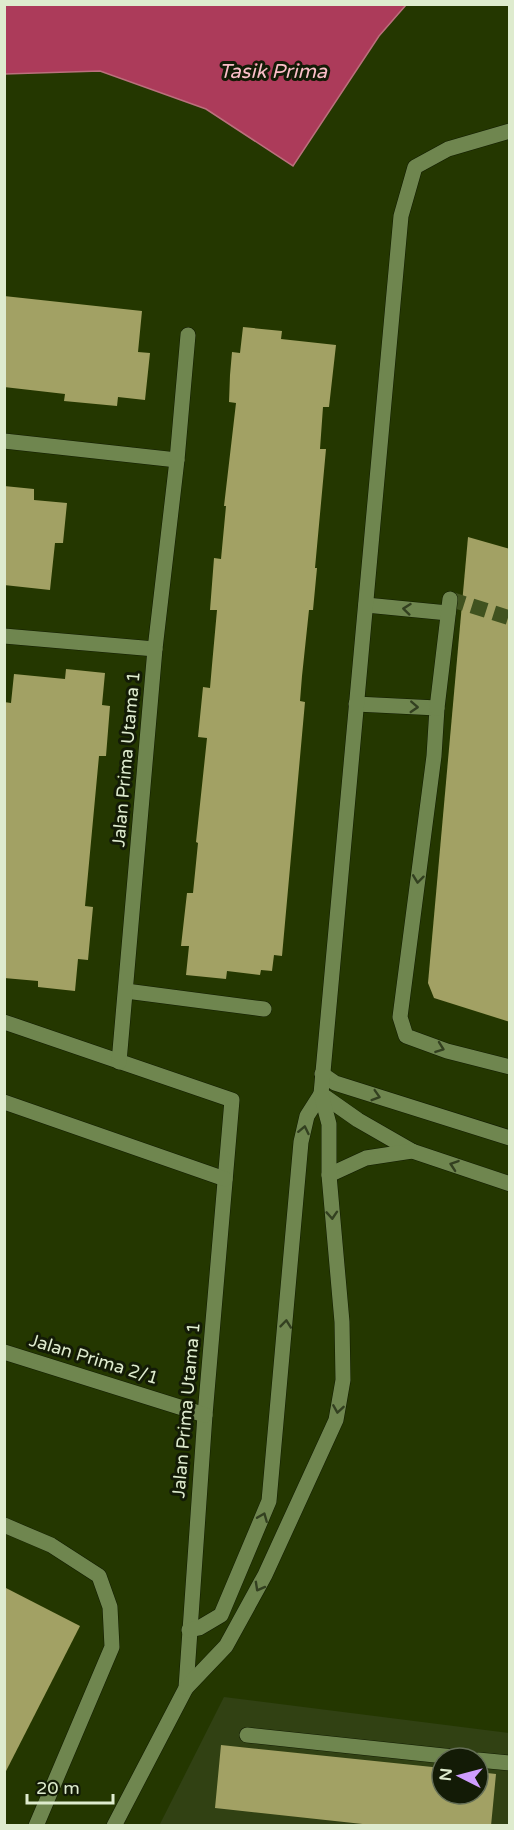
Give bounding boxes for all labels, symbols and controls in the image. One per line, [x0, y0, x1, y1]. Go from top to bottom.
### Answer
water label: Tasik Prima [219, 60, 328, 84]
one-way arrow [403, 603, 412, 616]
street label: Jalan Prima Utama 1 [107, 670, 145, 848]
one-way arrow [410, 700, 419, 713]
one-way arrow [413, 874, 425, 884]
one-way arrow [434, 1041, 445, 1054]
one-way arrow [370, 1089, 381, 1101]
one-way arrow [297, 1125, 310, 1135]
one-way arrow [449, 1160, 460, 1173]
one-way arrow [325, 1210, 338, 1219]
one-way arrow [279, 1319, 292, 1328]
street label: Jalan Prima Utama 1 [167, 1321, 205, 1499]
street label: Jalan Prima 2/1 [27, 1329, 161, 1389]
one-way arrow [332, 1403, 345, 1413]
one-way arrow [256, 1512, 268, 1523]
one-way arrow [255, 1580, 266, 1591]
north arrow [430, 1746, 490, 1806]
scale bar [27, 1767, 112, 1805]
text: N [435, 1767, 457, 1782]
text: 20 m [36, 1777, 80, 1799]

